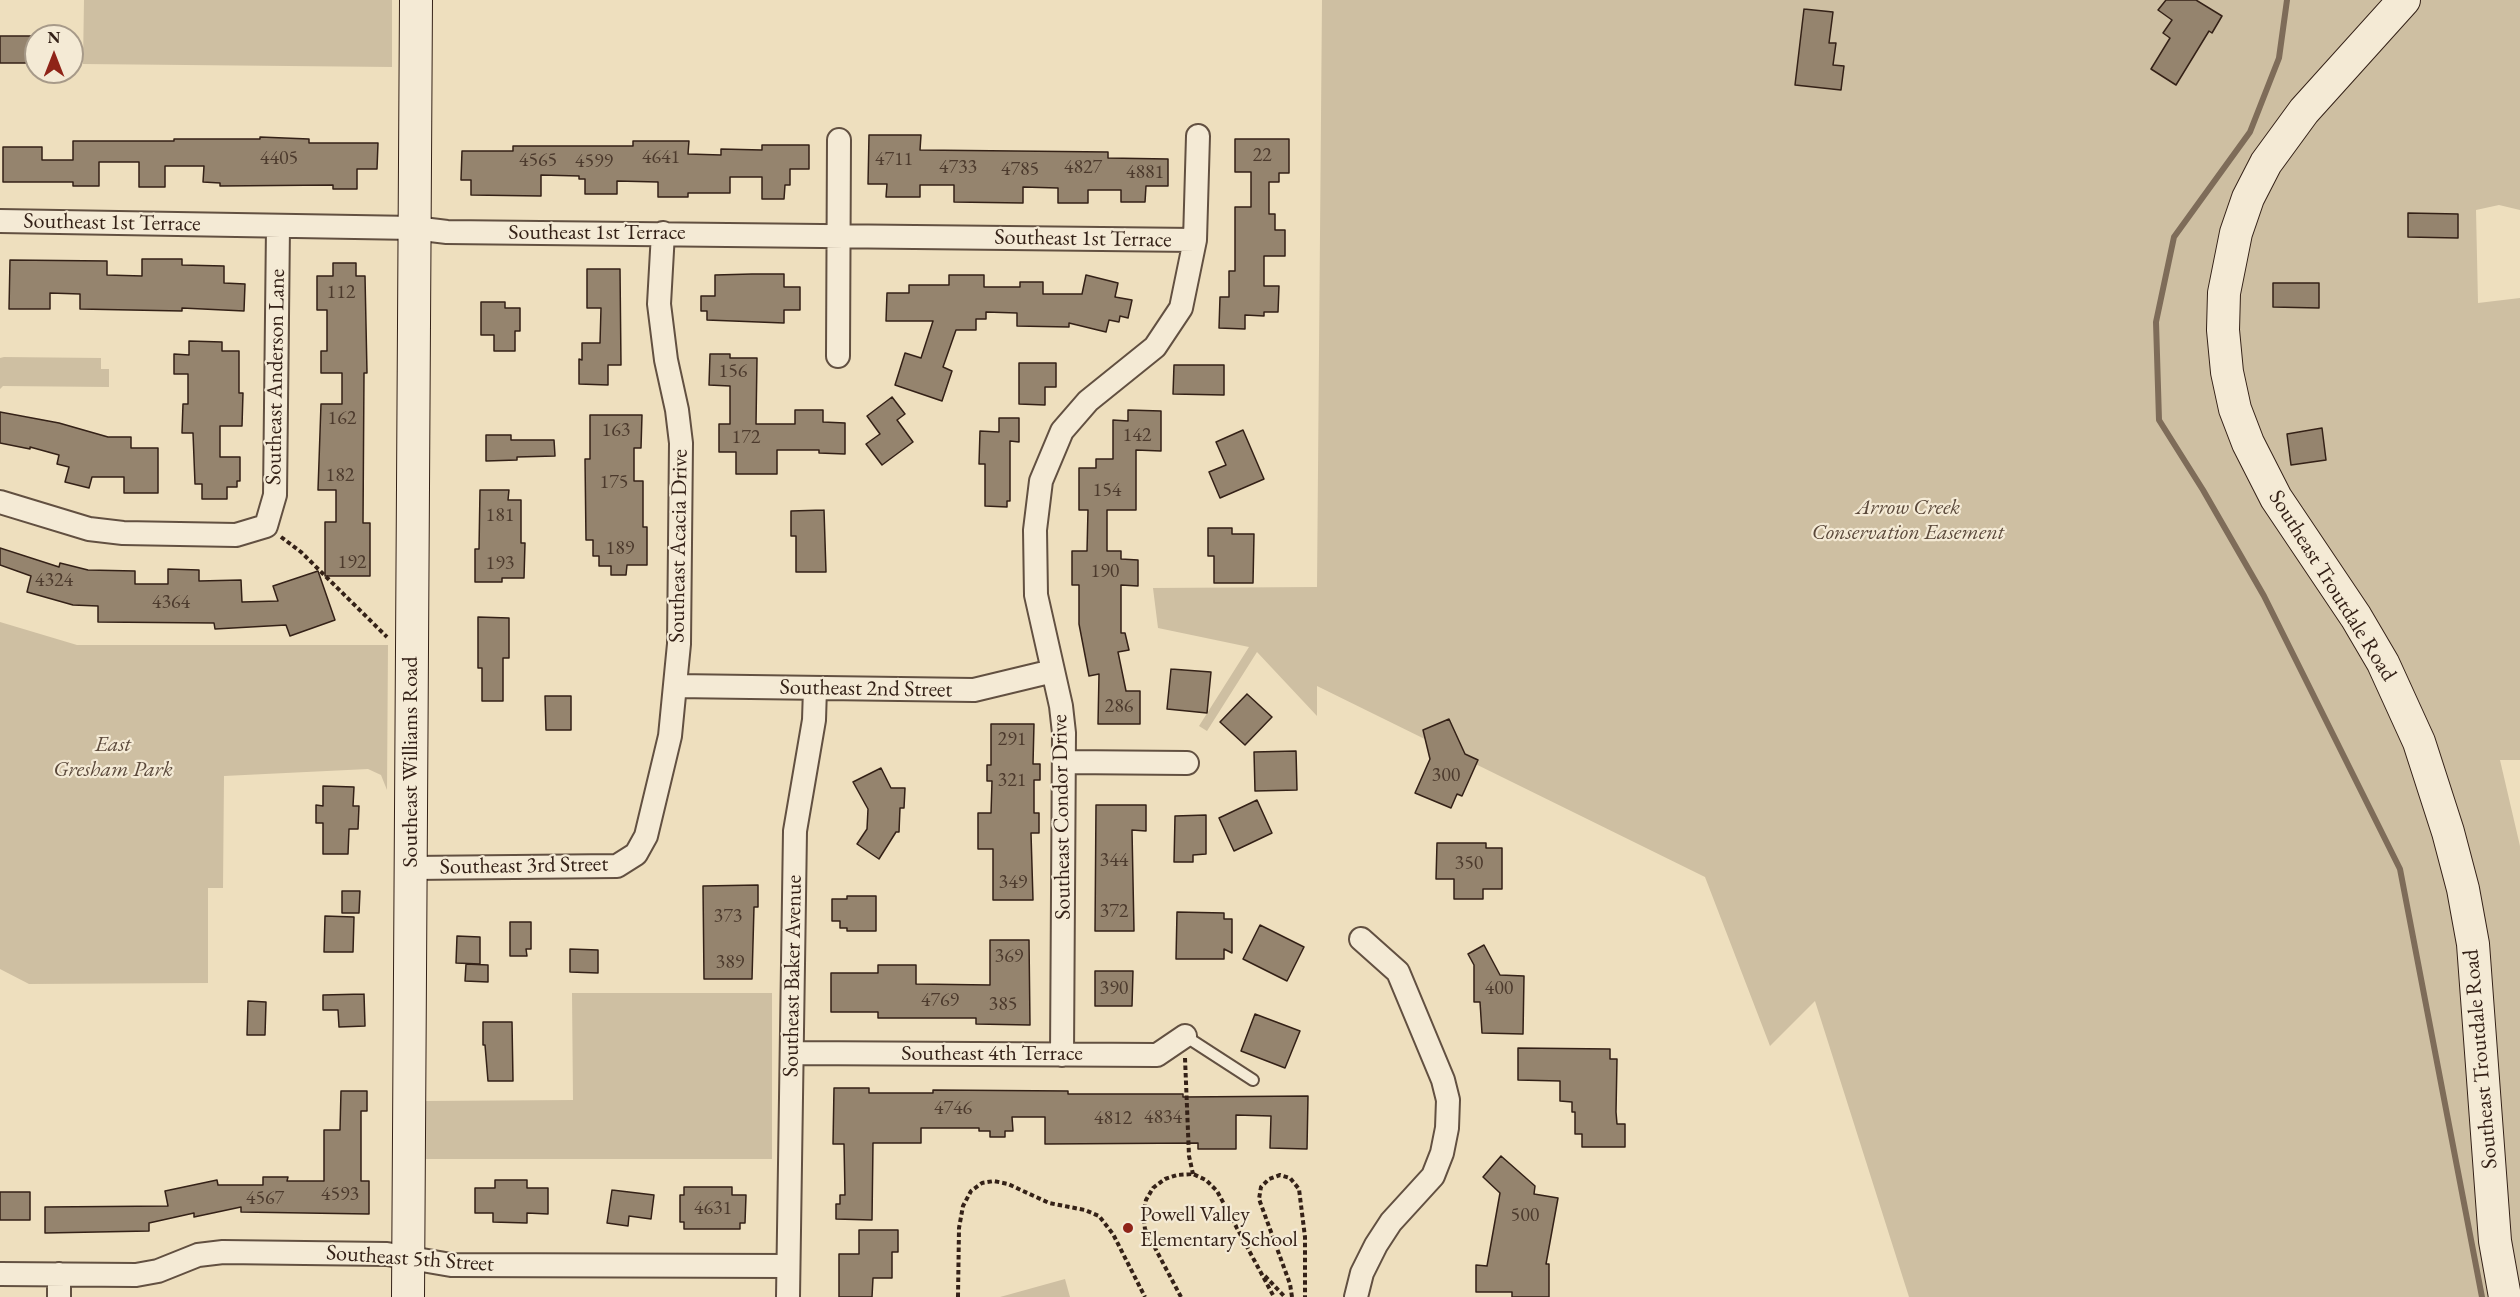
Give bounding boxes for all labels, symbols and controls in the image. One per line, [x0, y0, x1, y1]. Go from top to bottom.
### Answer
north arrow [24, 24, 84, 84]
text: N [48, 27, 60, 48]
house number: 22 [1252, 144, 1272, 168]
house number: 4641 [642, 146, 680, 170]
house number: 4405 [260, 147, 298, 171]
house number: 4711 [875, 148, 913, 172]
house number: 4565 [519, 149, 557, 173]
house number: 4599 [575, 150, 613, 174]
house number: 4733 [939, 156, 977, 180]
house number: 4827 [1064, 156, 1102, 180]
house number: 4785 [1001, 158, 1039, 182]
house number: 4881 [1126, 161, 1164, 185]
street label: Southeast 1st Terrace [23, 208, 201, 238]
street label: Southeast 1st Terrace [508, 220, 686, 246]
street label: Southeast 1st Terrace [994, 224, 1172, 254]
street label: Southeast Anderson Lane [261, 269, 291, 485]
house number: 112 [327, 281, 355, 305]
house number: 156 [719, 360, 747, 384]
house number: 162 [328, 407, 356, 431]
house number: 163 [602, 419, 630, 443]
house number: 142 [1123, 424, 1151, 448]
house number: 172 [732, 426, 760, 450]
street label: Southeast Acacia Drive [664, 449, 694, 643]
house number: 182 [326, 464, 354, 488]
house number: 175 [600, 471, 628, 495]
house number: 154 [1093, 479, 1121, 503]
street label: Southeast Troutdale Road [2262, 486, 2402, 686]
park label: Arrow Creek Conservation Easement [1812, 495, 2004, 546]
house number: 181 [486, 504, 514, 528]
house number: 189 [606, 537, 634, 561]
house number: 192 [338, 551, 366, 575]
house number: 193 [486, 552, 514, 576]
house number: 190 [1091, 560, 1119, 584]
house number: 4324 [35, 569, 73, 593]
house number: 4364 [152, 591, 190, 615]
street label: Southeast Williams Road [398, 656, 424, 868]
street label: Southeast 2nd Street [779, 674, 953, 704]
house number: 286 [1105, 695, 1133, 719]
street label: Southeast Condor Drive [1047, 714, 1077, 920]
house number: 291 [998, 728, 1026, 752]
park label: East Gresham Park [53, 732, 173, 784]
house number: 300 [1432, 764, 1460, 788]
house number: 321 [998, 769, 1026, 793]
house number: 344 [1100, 849, 1128, 873]
street label: Southeast 3rd Street [440, 851, 608, 881]
house number: 350 [1455, 852, 1483, 876]
house number: 349 [999, 871, 1027, 895]
street label: Southeast Baker Avenue [778, 875, 808, 1077]
house number: 372 [1100, 900, 1128, 924]
house number: 373 [714, 905, 742, 929]
house number: 369 [995, 945, 1023, 969]
street label: Southeast Troutdale Road [2458, 948, 2504, 1170]
house number: 389 [716, 951, 744, 975]
house number: 390 [1100, 977, 1128, 1001]
house number: 400 [1485, 977, 1513, 1001]
house number: 4769 [921, 989, 959, 1013]
house number: 385 [989, 993, 1017, 1017]
street label: Southeast 4th Terrace [901, 1041, 1083, 1067]
house number: 4746 [934, 1097, 972, 1121]
house number: 4834 [1144, 1106, 1182, 1130]
house number: 4812 [1094, 1107, 1132, 1131]
house number: 4593 [321, 1183, 359, 1207]
house number: 4567 [246, 1187, 284, 1211]
house number: 4631 [694, 1197, 732, 1221]
place label: Powell Valley Elementary School [1140, 1202, 1298, 1254]
house number: 500 [1511, 1204, 1539, 1228]
marker: Powell Valley Elementary School [1121, 1221, 1135, 1235]
street label: Southeast 5th Street [325, 1240, 495, 1278]

